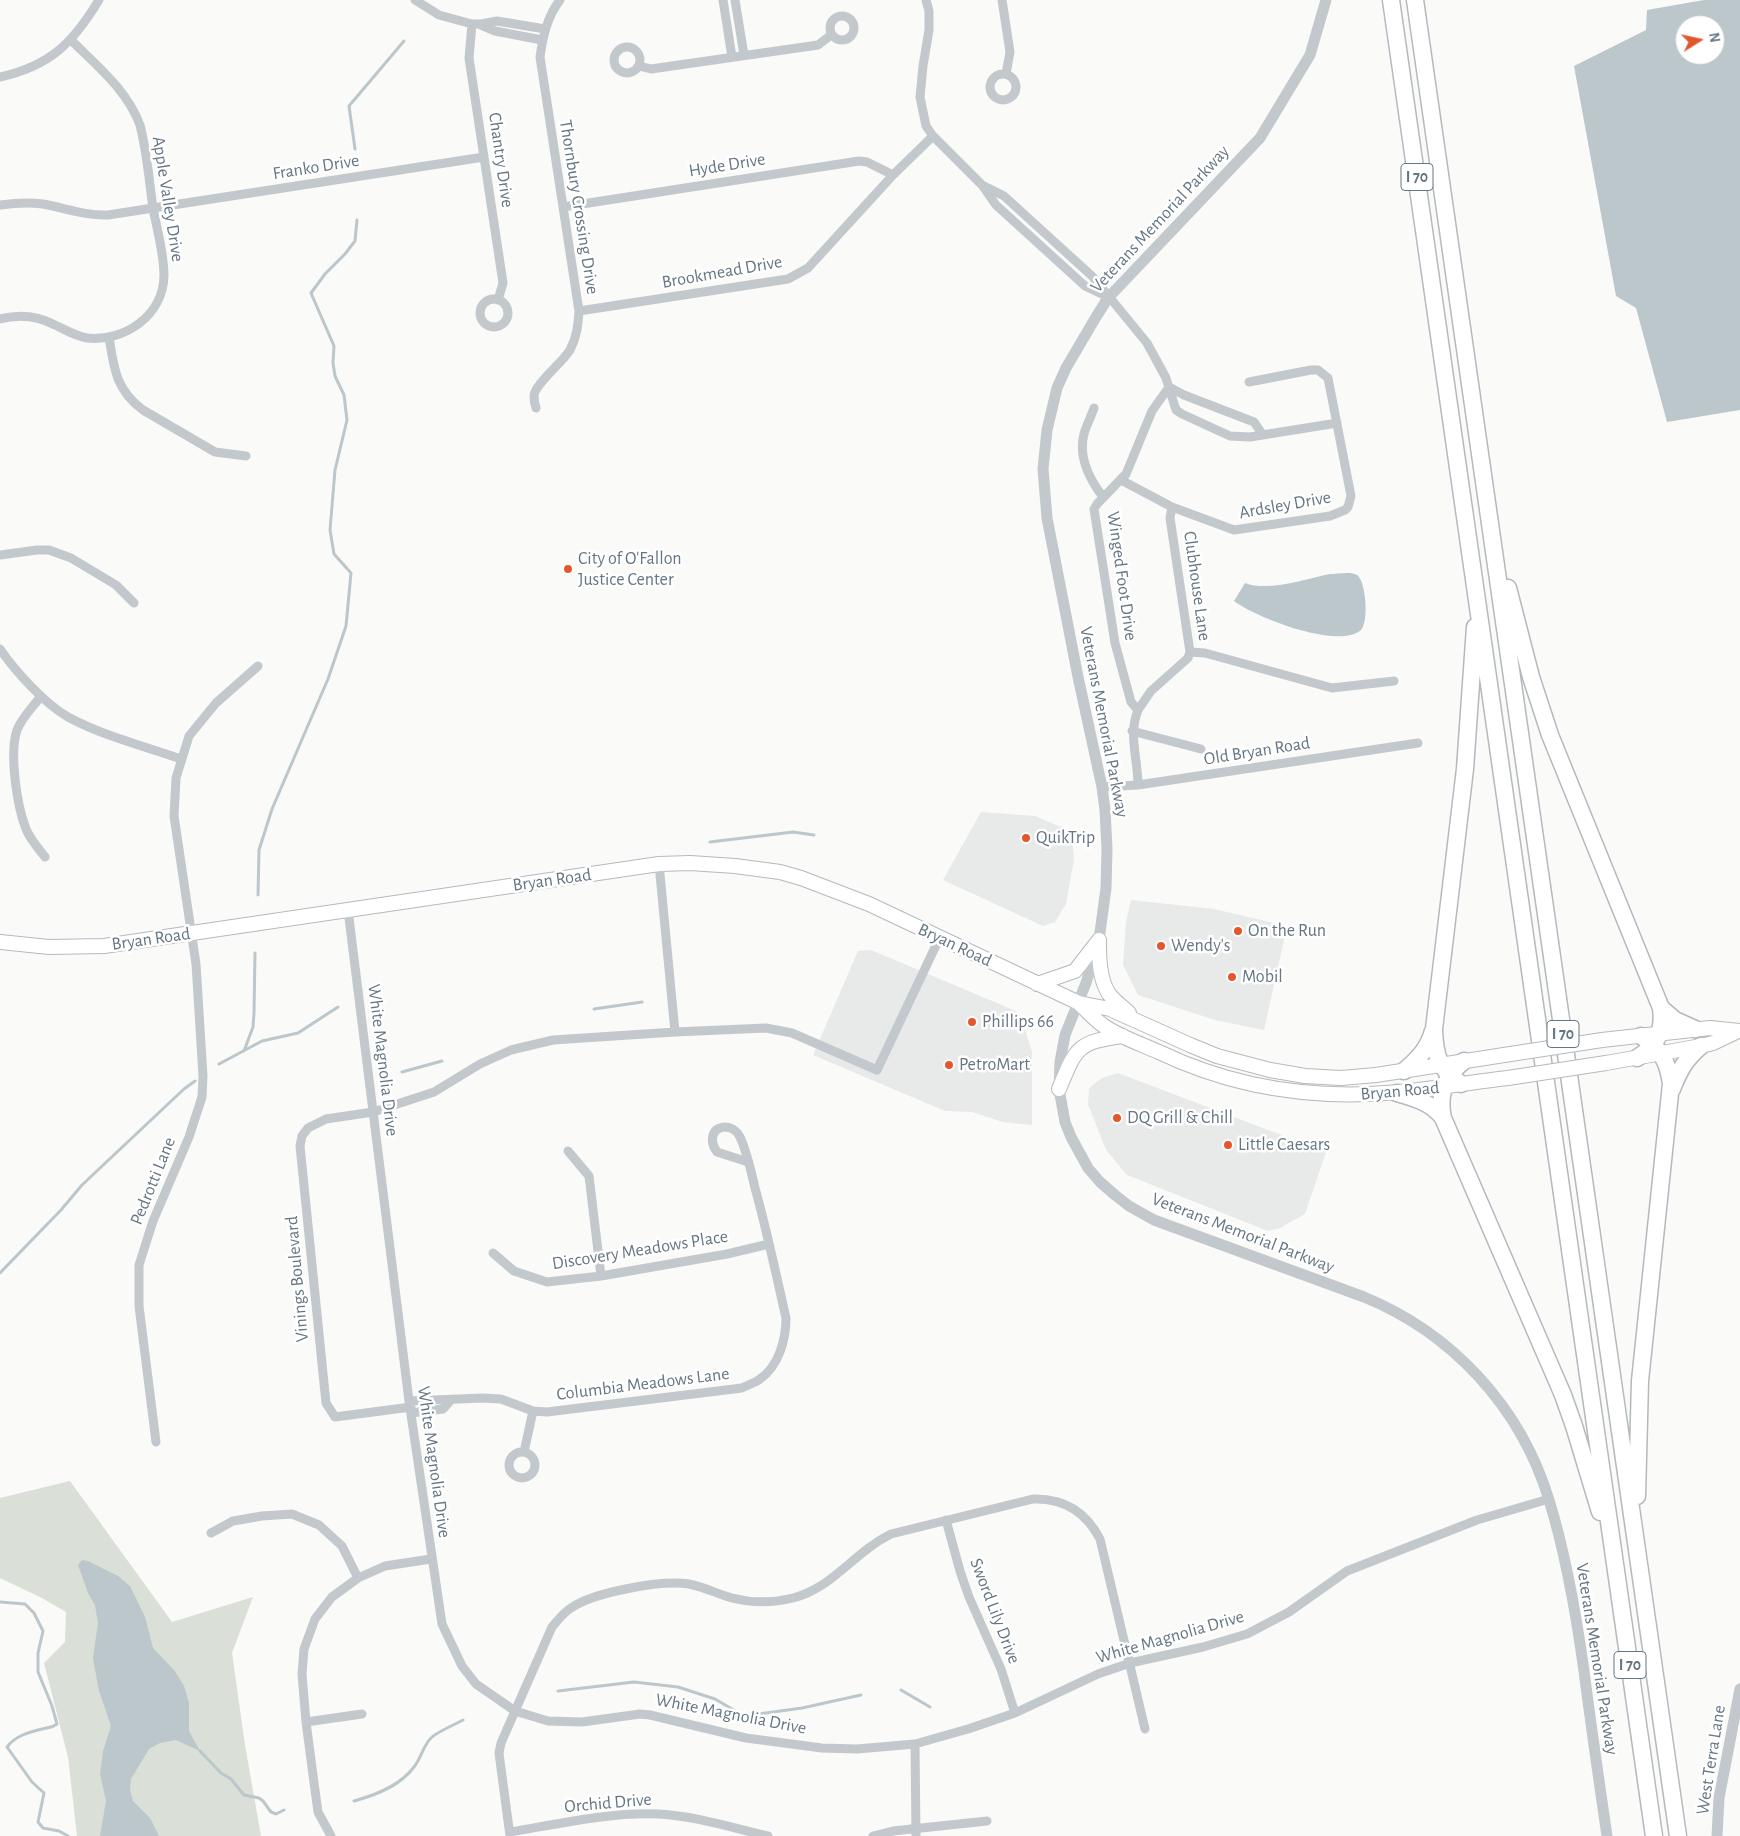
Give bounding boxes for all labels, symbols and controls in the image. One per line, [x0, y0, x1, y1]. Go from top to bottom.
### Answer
north arrow [1675, 15, 1725, 65]
text: N [1706, 32, 1722, 44]
street label: Chantry Drive [484, 111, 518, 209]
street label: Thornbury Crossing Drive [555, 118, 603, 296]
street label: Apple Valley Drive [147, 135, 189, 263]
street label: Veterans Memorial Parkway [1086, 141, 1234, 297]
street label: Hyde Drive [687, 148, 767, 182]
street label: Franko Drive [271, 149, 361, 185]
road number: I 70 [1401, 163, 1433, 190]
street label: Brookmead Drive [660, 251, 784, 293]
street label: Ardsley Drive [1237, 486, 1333, 524]
street label: Winged Foot Drive [1102, 510, 1142, 642]
street label: Clubhouse Lane [1179, 530, 1215, 642]
place label: City of O'Fallon Justice Center [578, 548, 682, 590]
marker: City of O'Fallon Justice Center [562, 563, 574, 575]
street label: Veterans Memorial Parkway [1075, 625, 1133, 819]
street label: Old Bryan Road [1202, 732, 1312, 770]
place label: QuikTrip [1036, 827, 1095, 849]
marker: QuikTrip [1020, 832, 1032, 844]
street label: Bryan Road [511, 864, 593, 896]
street label: Bryan Road [915, 918, 995, 972]
place label: On the Run [1248, 920, 1326, 942]
street label: Bryan Road [110, 923, 192, 955]
marker: On the Run [1232, 925, 1244, 937]
place label: Wendy's [1171, 935, 1231, 957]
marker: Wendy's [1155, 940, 1167, 952]
place label: Mobil [1242, 966, 1283, 988]
marker: Mobil [1226, 971, 1238, 983]
street label: White Magnolia Drive [363, 983, 403, 1137]
place label: Phillips 66 [982, 1011, 1054, 1033]
marker: Phillips 66 [966, 1016, 978, 1028]
road number: I 70 [1547, 1021, 1579, 1048]
place label: PetroMart [959, 1054, 1030, 1076]
marker: PetroMart [943, 1059, 955, 1071]
street label: Bryan Road [1360, 1077, 1440, 1105]
place label: DQ Grill & Chill [1127, 1107, 1233, 1129]
marker: DQ Grill & Chill [1111, 1112, 1123, 1124]
street label: Pedrotti Lane [126, 1134, 180, 1228]
place label: Little Caesars [1238, 1134, 1330, 1156]
marker: Little Caesars [1222, 1139, 1234, 1151]
street label: Veterans Memorial Parkway [1149, 1188, 1337, 1278]
street label: Vinings Boulevard [281, 1215, 313, 1343]
street label: Discovery Meadows Place [550, 1225, 730, 1275]
street label: Columbia Meadows Lane [555, 1363, 731, 1405]
street label: White Magnolia Drive [413, 1385, 455, 1539]
street label: Sword Lily Drive [965, 1555, 1025, 1667]
street label: Veterans Memorial Parkway [1571, 1562, 1623, 1756]
street label: White Magnolia Drive [1093, 1606, 1247, 1668]
road number: I 70 [1614, 1652, 1646, 1678]
street label: White Magnolia Drive [654, 1689, 808, 1739]
street label: West Terra Lane [1692, 1704, 1730, 1816]
street label: Orchid Drive [563, 1788, 653, 1818]

